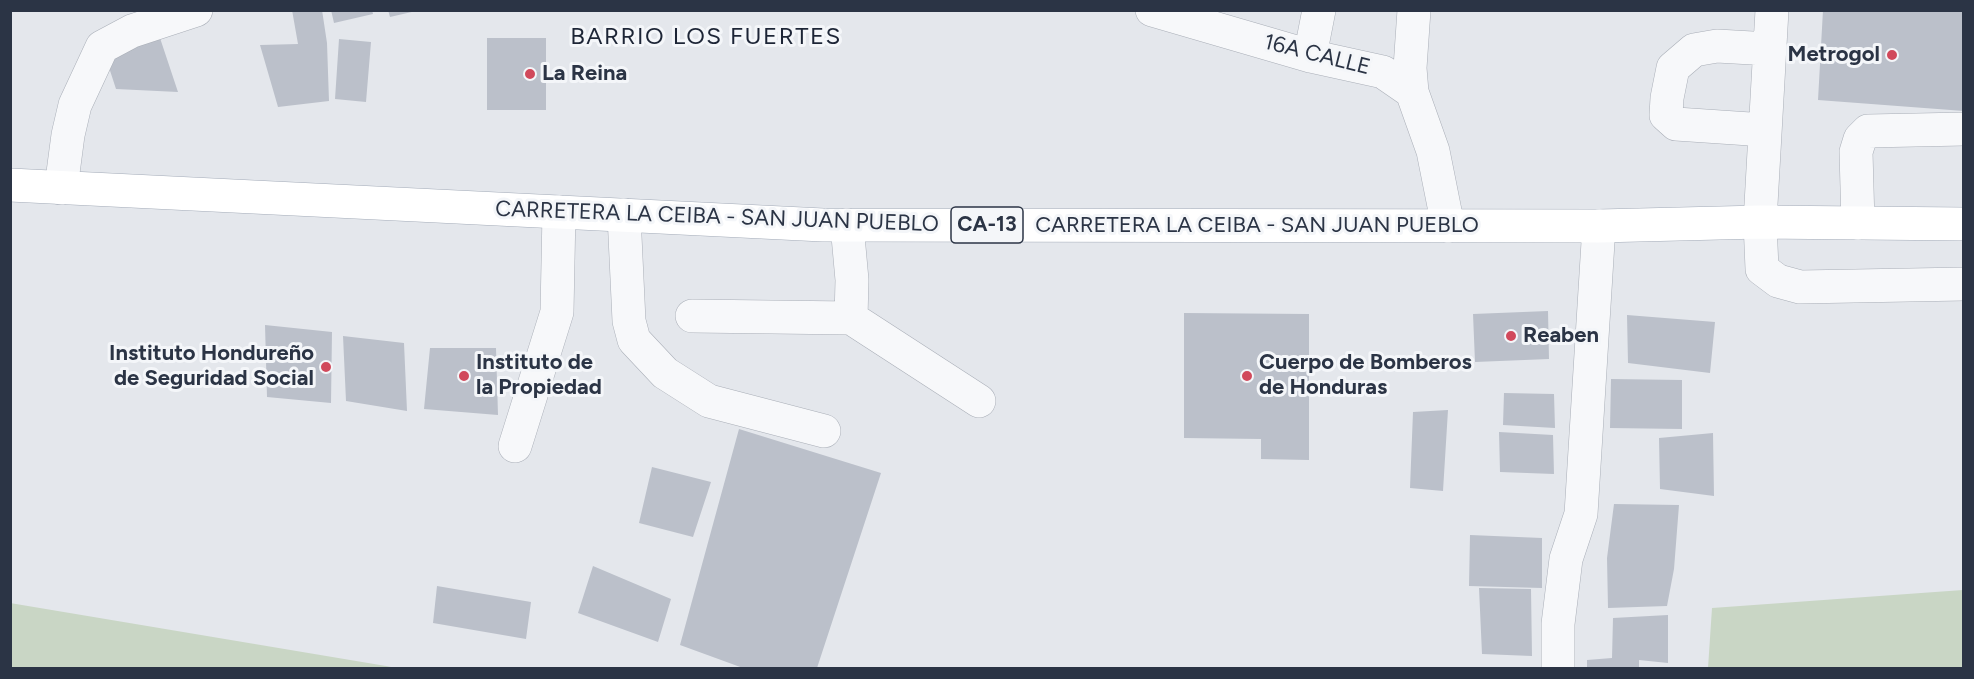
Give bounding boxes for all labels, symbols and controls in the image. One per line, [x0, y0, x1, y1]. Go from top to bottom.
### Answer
district label: BARRIO LOS FUERTES [570, 23, 842, 51]
street label: 16A CALLE [1261, 29, 1373, 81]
place label: Metrogol [1788, 42, 1880, 68]
marker: Metrogol [1885, 48, 1899, 62]
place label: La Reina [542, 61, 627, 87]
marker: La Reina [523, 67, 537, 81]
street label: CARRETERA LA CEIBA - SAN JUAN PUEBLO [495, 196, 939, 238]
road number: CA-13 [951, 207, 1023, 243]
street label: CARRETERA LA CEIBA - SAN JUAN PUEBLO [1035, 213, 1479, 239]
place label: Reaben [1523, 323, 1599, 349]
marker: Reaben [1504, 329, 1518, 343]
place label: Instituto Hondureño de Seguridad Social [109, 341, 314, 392]
place label: Instituto de la Propiedad [476, 350, 602, 402]
place label: Cuerpo de Bomberos de Honduras [1259, 350, 1472, 402]
marker: Instituto Hondureño de Seguridad Social [319, 360, 333, 374]
marker: Instituto de la Propiedad [457, 369, 471, 383]
marker: Cuerpo de Bomberos de Honduras [1240, 369, 1254, 383]

